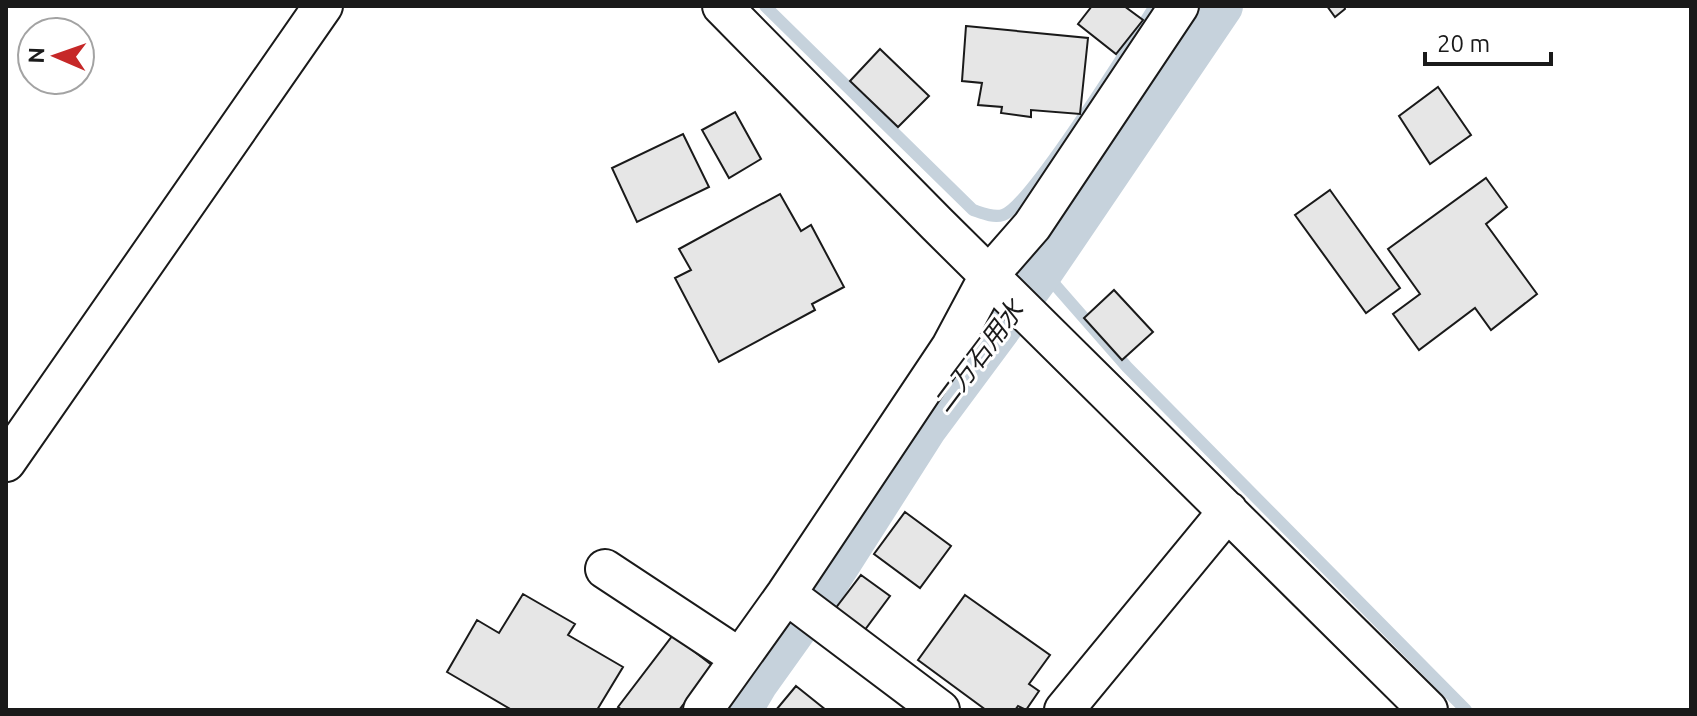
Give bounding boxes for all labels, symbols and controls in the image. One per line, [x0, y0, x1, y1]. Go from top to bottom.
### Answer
north arrow [16, 16, 96, 96]
scale bar [1425, 16, 1551, 66]
text: 20 m [1437, 30, 1490, 57]
text: N [23, 47, 48, 64]
water label: 二万石用水 [927, 293, 1030, 417]

